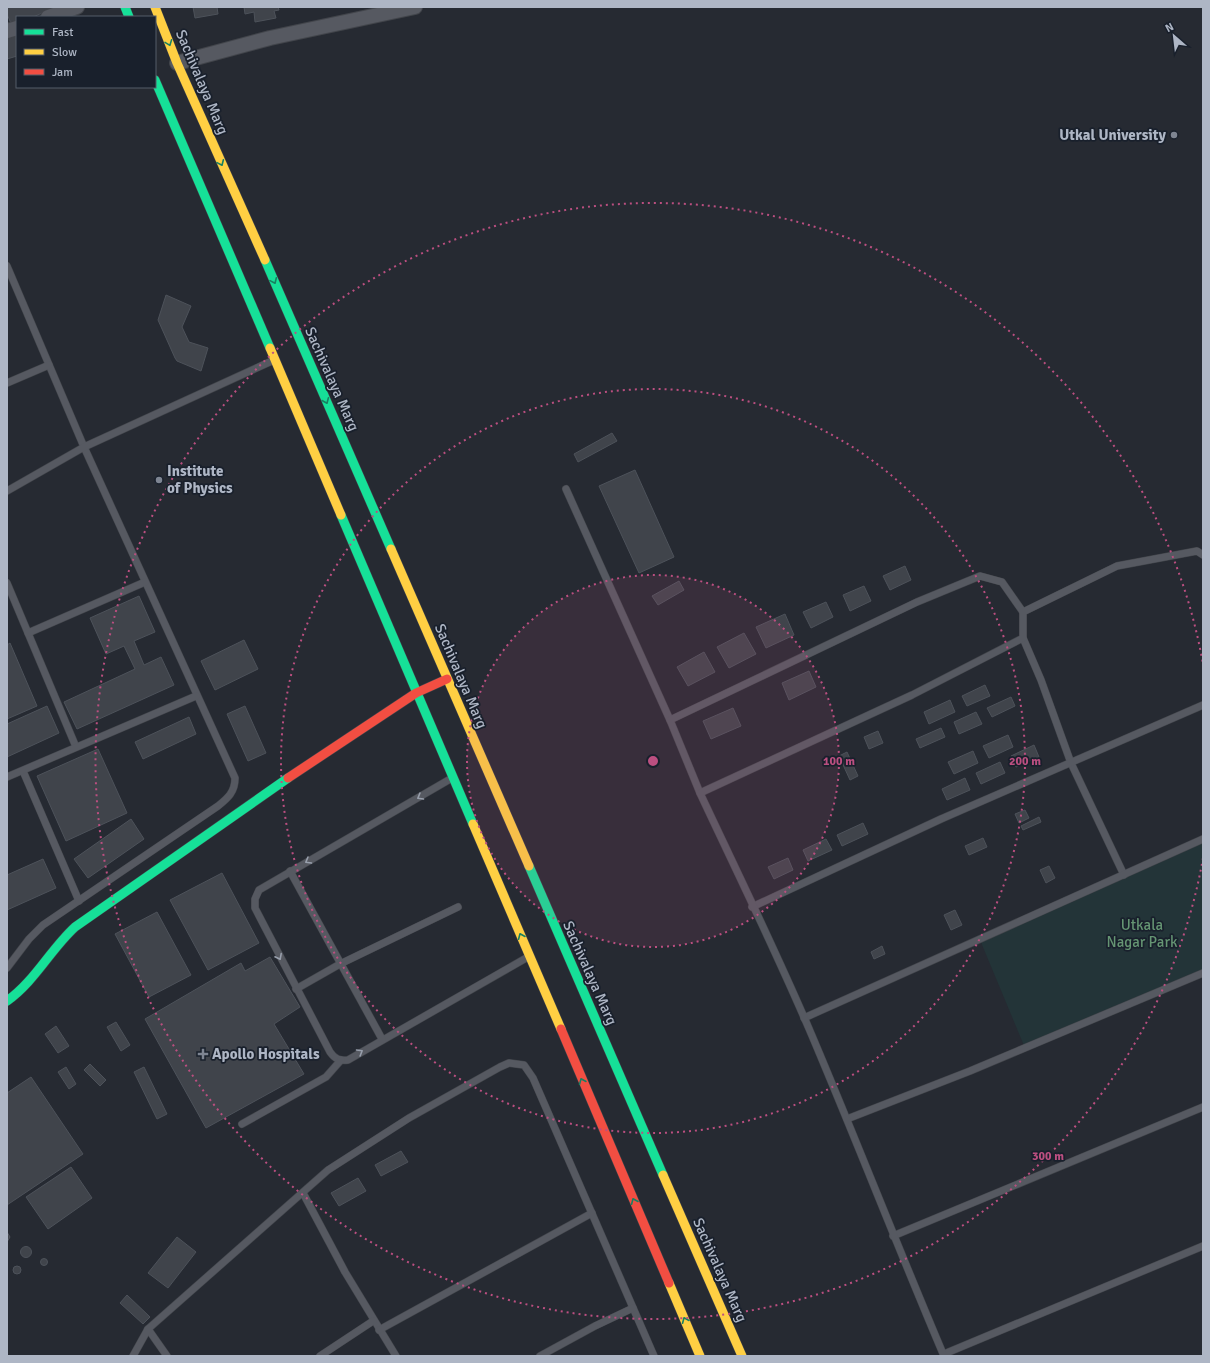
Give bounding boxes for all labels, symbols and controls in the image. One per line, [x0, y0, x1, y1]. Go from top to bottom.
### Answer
legend [16, 16, 156, 88]
north arrow [1154, 16, 1194, 56]
text: N [1163, 20, 1176, 35]
text: Fast [52, 25, 73, 40]
street label: Sachivalaya Marg [172, 27, 232, 137]
one-way arrow [165, 40, 173, 47]
text: Slow [52, 45, 77, 60]
text: Jam [52, 65, 73, 80]
place label: Utkal University [1059, 126, 1167, 144]
marker: Utkal University [1169, 130, 1179, 140]
one-way arrow [216, 158, 224, 166]
one-way arrow [269, 277, 277, 285]
street label: Sachivalaya Marg [301, 324, 363, 434]
one-way arrow [321, 396, 329, 404]
place label: Institute of Physics [167, 462, 233, 497]
marker: Institute of Physics [154, 475, 164, 485]
street label: Sachivalaya Marg [431, 621, 491, 731]
centre of rings [646, 754, 660, 768]
text: 100 m [823, 754, 855, 769]
text: 200 m [1009, 754, 1041, 769]
one-way arrow [417, 792, 424, 799]
one-way arrow [304, 857, 312, 864]
park label: Utkala Nagar Park [1107, 916, 1178, 951]
street label: Sachivalaya Marg [559, 918, 621, 1028]
one-way arrow [518, 932, 526, 940]
one-way arrow [274, 952, 282, 960]
place label: Apollo Hospitals [212, 1045, 320, 1063]
marker: Apollo Hospitals [197, 1048, 209, 1060]
one-way arrow [356, 1050, 363, 1057]
one-way arrow [579, 1078, 587, 1085]
text: 300 m [1032, 1149, 1064, 1164]
one-way arrow [630, 1197, 638, 1204]
street label: Sachivalaya Marg [689, 1215, 751, 1325]
one-way arrow [682, 1317, 690, 1325]

